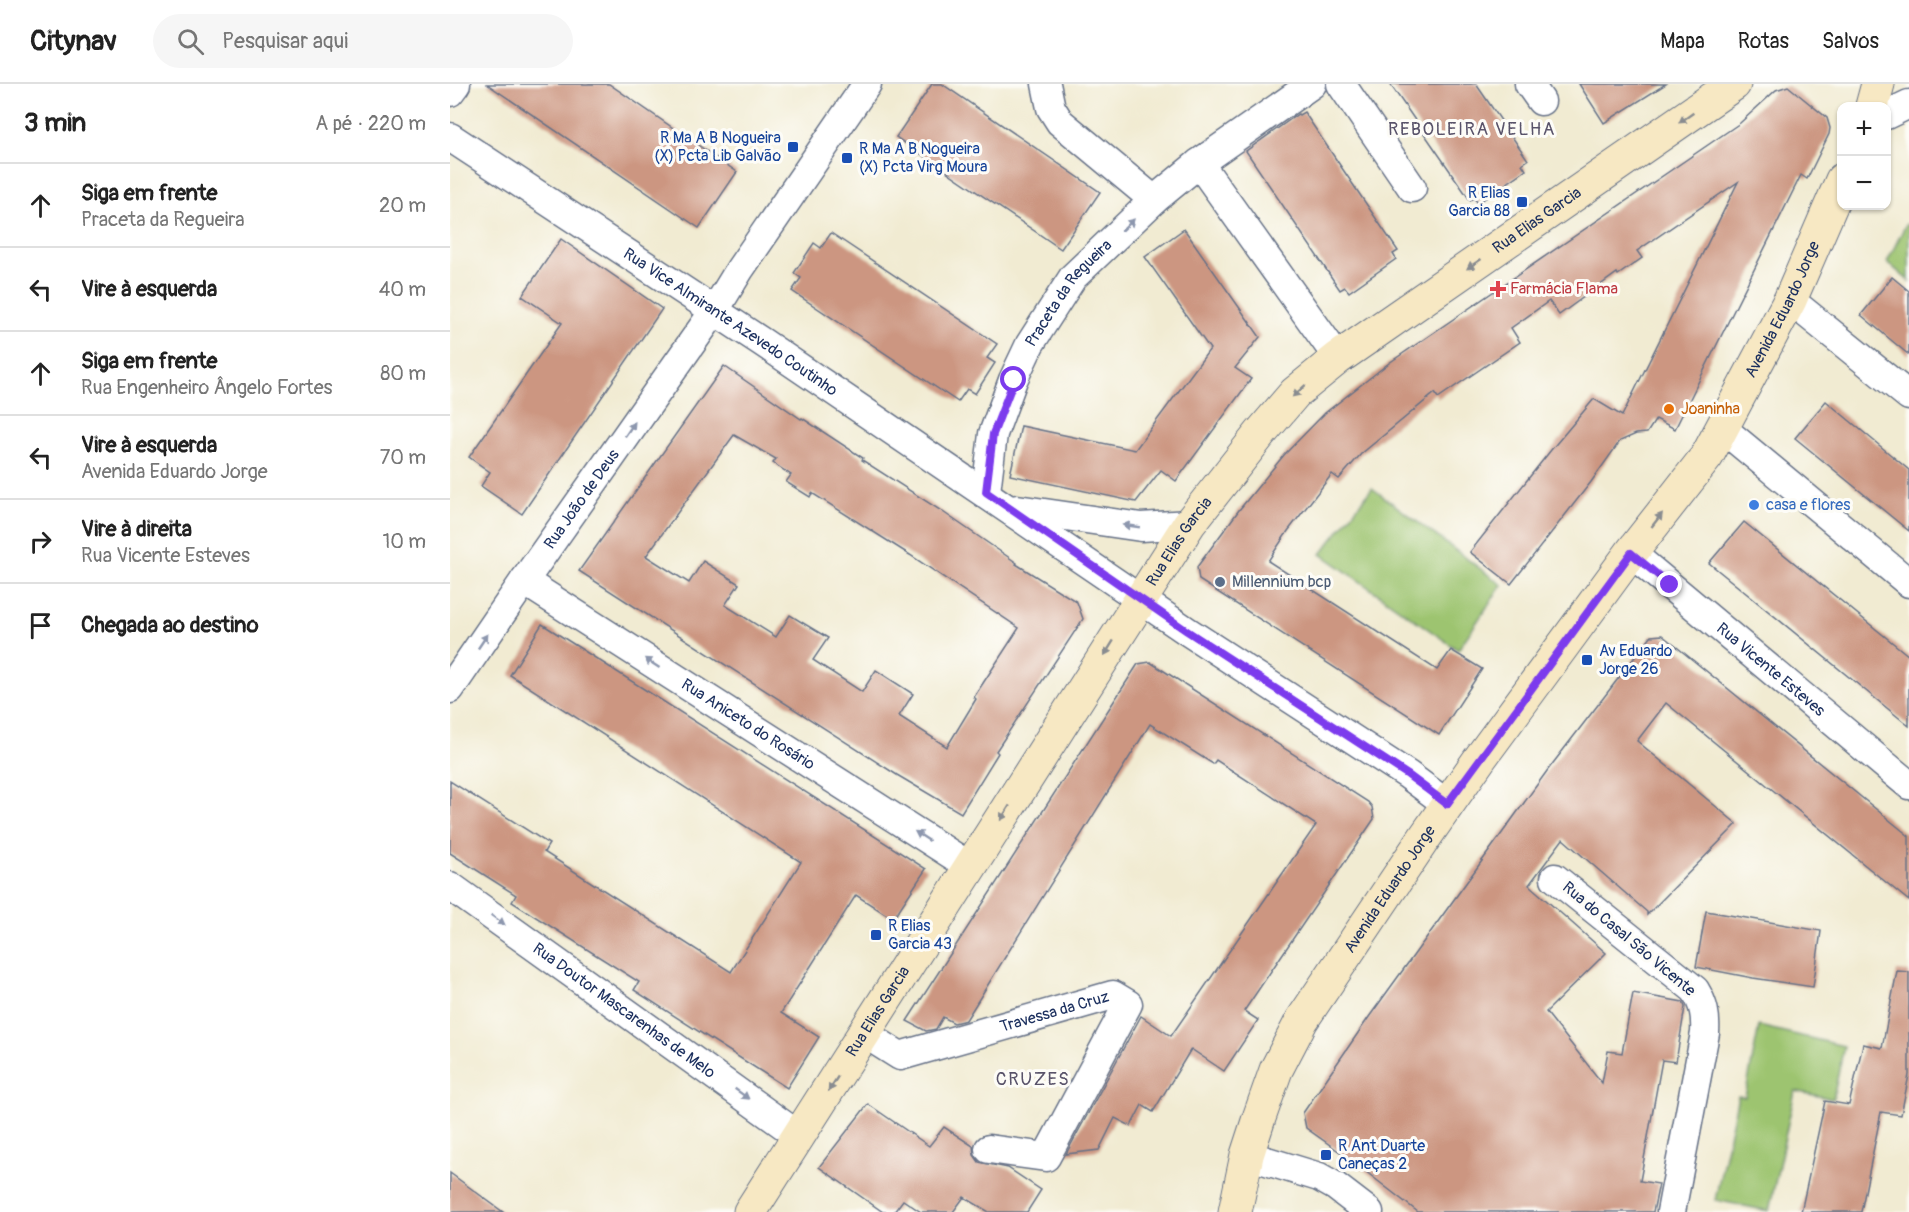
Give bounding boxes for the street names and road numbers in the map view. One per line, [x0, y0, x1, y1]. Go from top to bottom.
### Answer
street label: Rua Elias Garcia [1489, 183, 1585, 258]
street label: Praceta da Regueira [1021, 235, 1116, 351]
street label: Avenida Eduardo Jorge [1741, 238, 1824, 381]
street label: Rua Vice Almirante Azevedo Coutinho [620, 244, 842, 401]
street label: Rua João de Deus [540, 445, 624, 553]
street label: Rua Elias Garcia [1142, 493, 1216, 590]
street label: Rua Vicente Esteves [1712, 619, 1829, 721]
street label: Rua Aniceto do Rosário [678, 674, 819, 775]
street label: Avenida Eduardo Jorge [1340, 821, 1440, 957]
street label: Rua do Casal São Vicente [1558, 877, 1700, 1001]
street label: Rua Doutor Mascarenhas de Melo [529, 938, 719, 1083]
street label: Rua Elias Garcia [842, 962, 914, 1060]
street label: Travessa da Cruz [998, 987, 1111, 1037]

